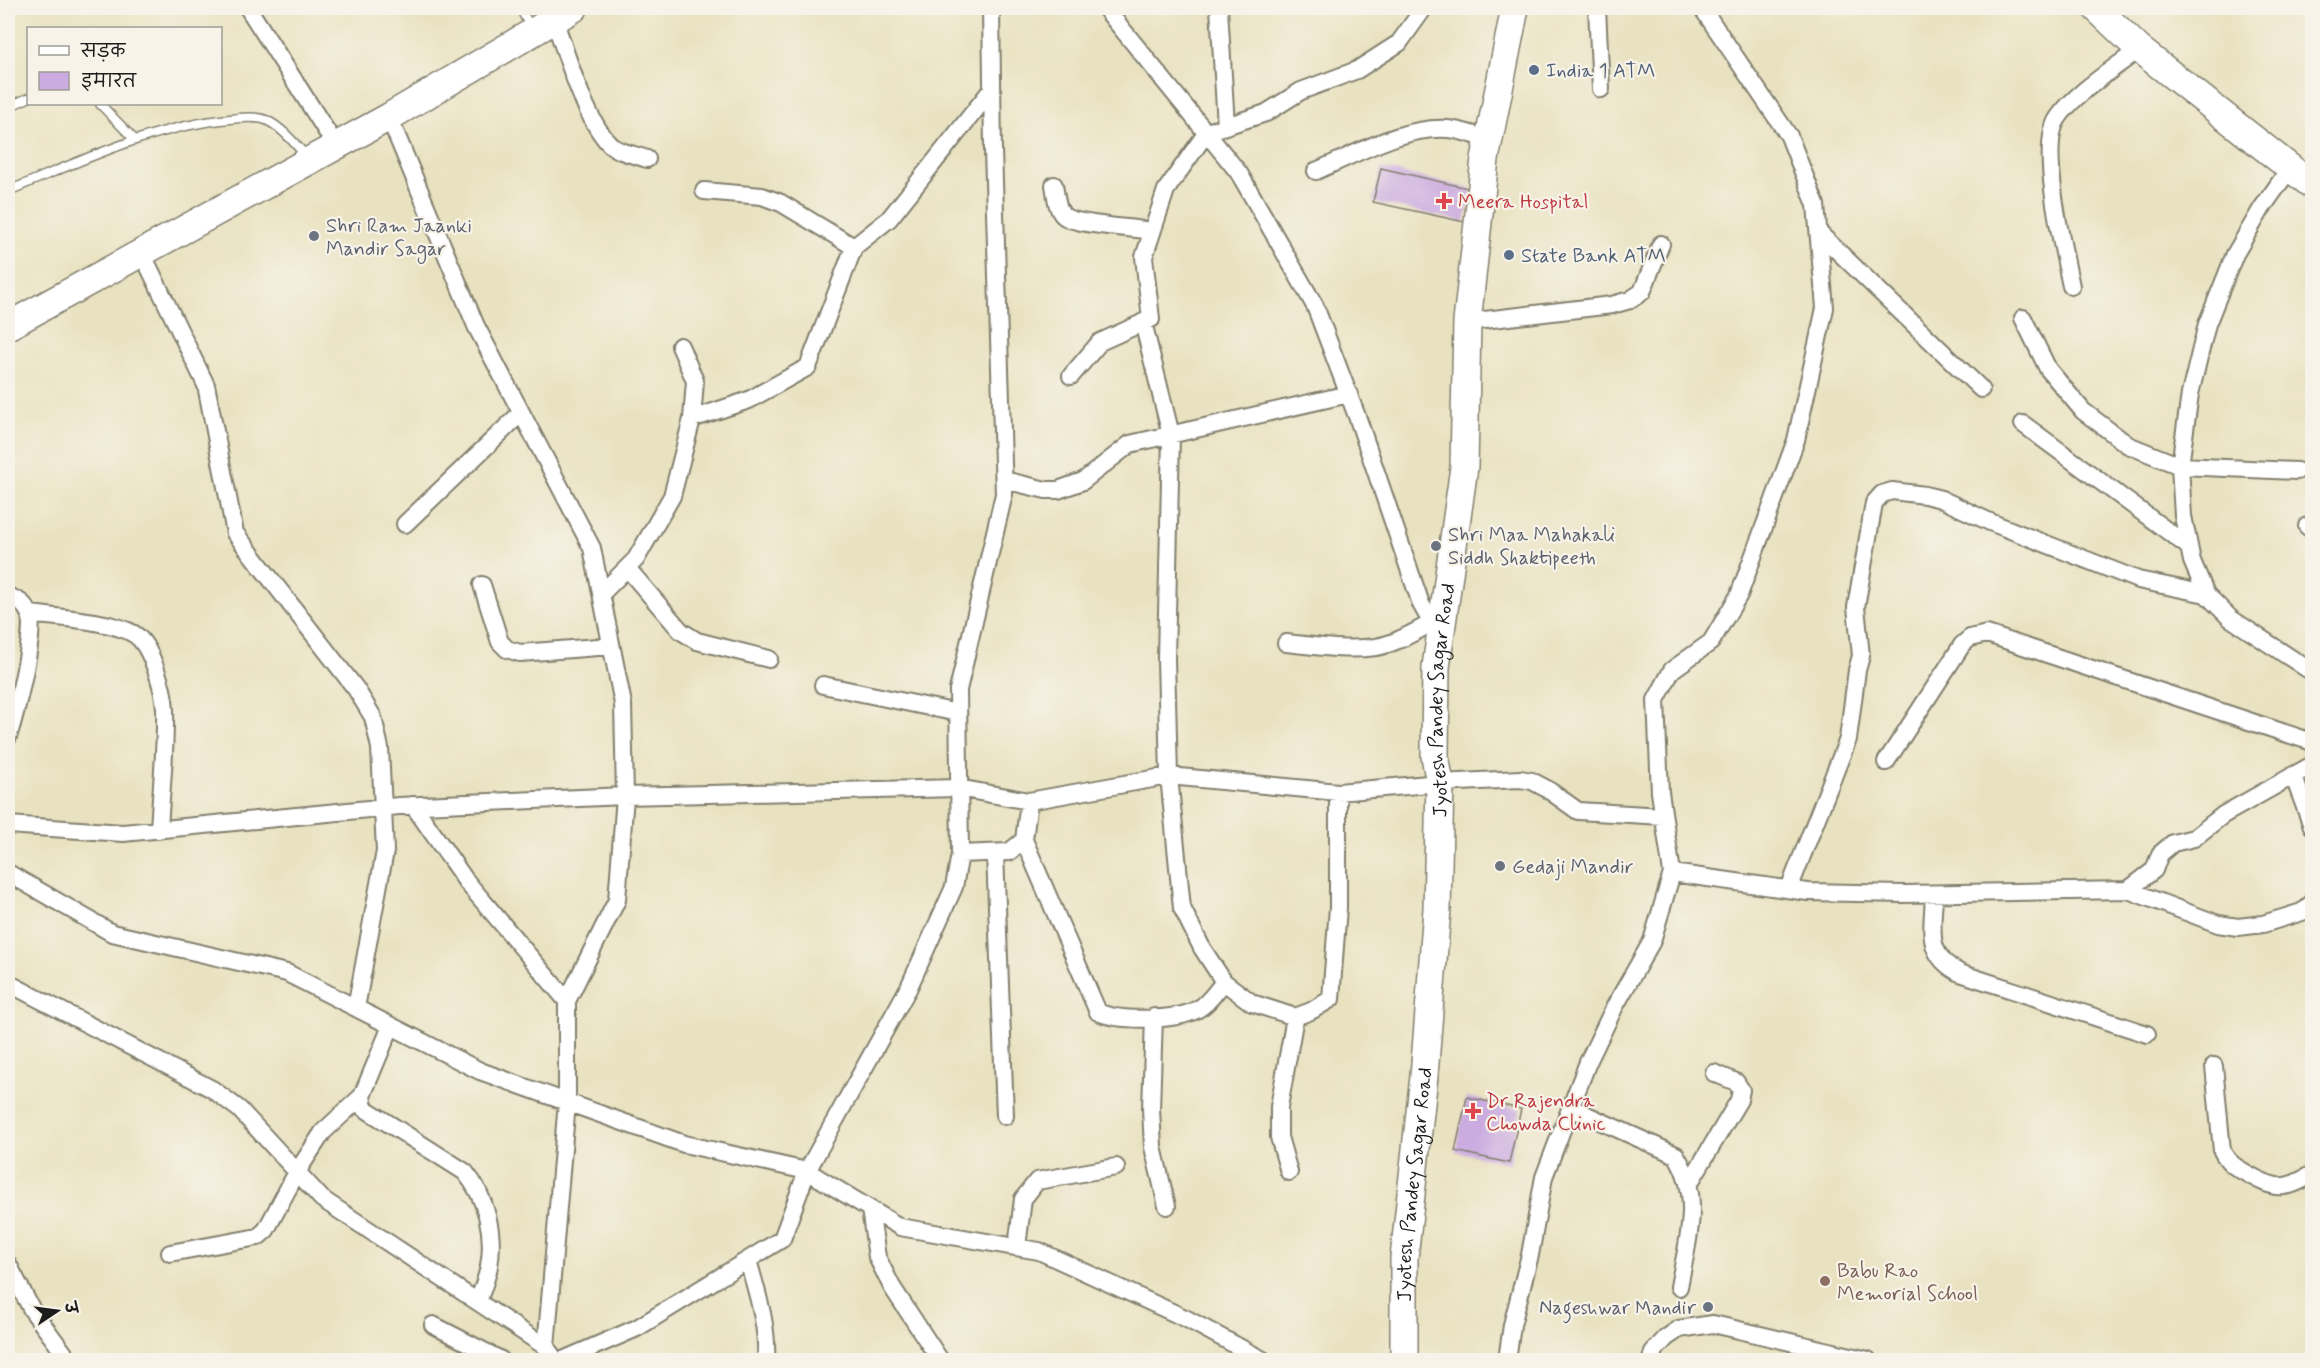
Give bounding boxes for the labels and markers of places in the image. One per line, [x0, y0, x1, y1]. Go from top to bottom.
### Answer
place label: India 1 ATM [1546, 58, 1656, 85]
marker: India 1 ATM [1527, 63, 1541, 77]
place label: Meera Hospital [1458, 189, 1588, 216]
marker: Meera Hospital [1435, 192, 1453, 210]
place label: Shri Ram Jaanki Mandir Sagar [326, 213, 472, 264]
marker: Shri Ram Jaanki Mandir Sagar [307, 229, 321, 243]
place label: State Bank ATM [1521, 243, 1666, 270]
marker: State Bank ATM [1502, 248, 1516, 262]
place label: Shri Maa Mahakali Siddh Shaktipeeth [1448, 522, 1615, 572]
marker: Shri Maa Mahakali Siddh Shaktipeeth [1429, 539, 1443, 553]
place label: Gedaji Mandir [1512, 854, 1634, 881]
marker: Gedaji Mandir [1493, 859, 1507, 873]
place label: Dr Rajendra Chowda Clinic [1486, 1088, 1606, 1138]
marker: Dr Rajendra Chowda Clinic [1464, 1102, 1482, 1120]
place label: Babu Rao Memorial School [1837, 1258, 1978, 1308]
marker: Babu Rao Memorial School [1818, 1274, 1832, 1288]
place label: Nageshwar Mandir [1539, 1295, 1697, 1324]
marker: Nageshwar Mandir [1701, 1300, 1715, 1314]

